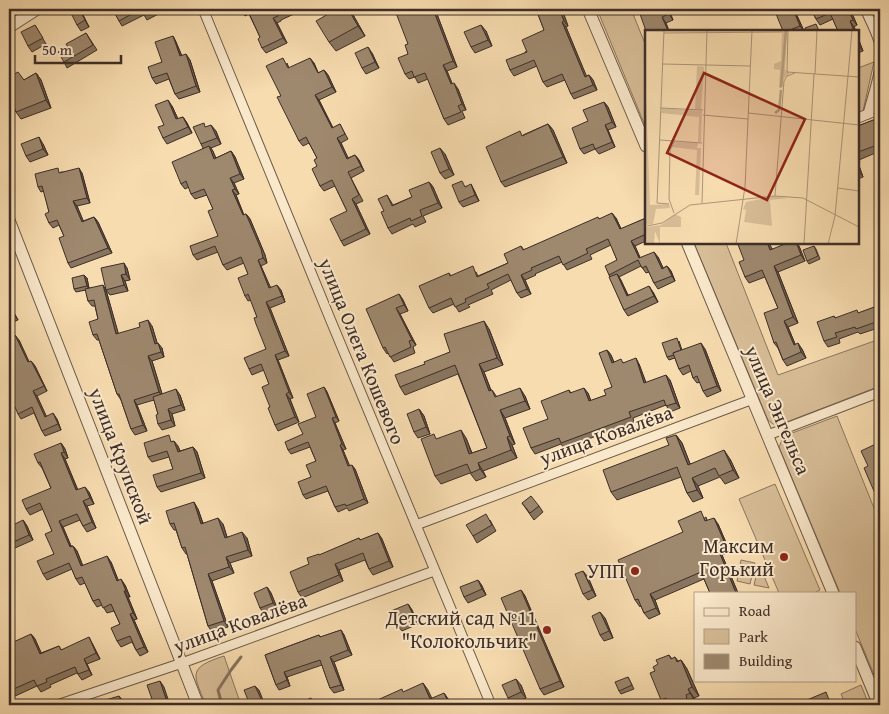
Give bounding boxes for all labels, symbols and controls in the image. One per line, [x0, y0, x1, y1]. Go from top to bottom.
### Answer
inset map [645, 30, 859, 244]
scale bar [35, 32, 121, 64]
text: 50 m [42, 39, 73, 60]
street label: улица Олега Кошевого [311, 252, 413, 448]
street label: улица Энгельса [738, 340, 819, 479]
street label: улица Крупской [82, 382, 161, 528]
street label: улица Ковалёва [534, 397, 677, 472]
place label: Максим Горький [700, 531, 774, 583]
marker: Максим Горький [778, 551, 790, 563]
place label: УПП [587, 556, 625, 585]
marker: УПП [629, 565, 641, 577]
street label: улица Ковалёва [168, 585, 311, 660]
legend [694, 592, 856, 682]
text: Road [739, 600, 770, 621]
place label: Детский сад №11 "Колокольчик" [385, 603, 537, 655]
marker: Детский сад №11 "Колокольчик" [541, 624, 553, 636]
text: Park [739, 626, 768, 647]
text: Building [739, 650, 793, 671]

